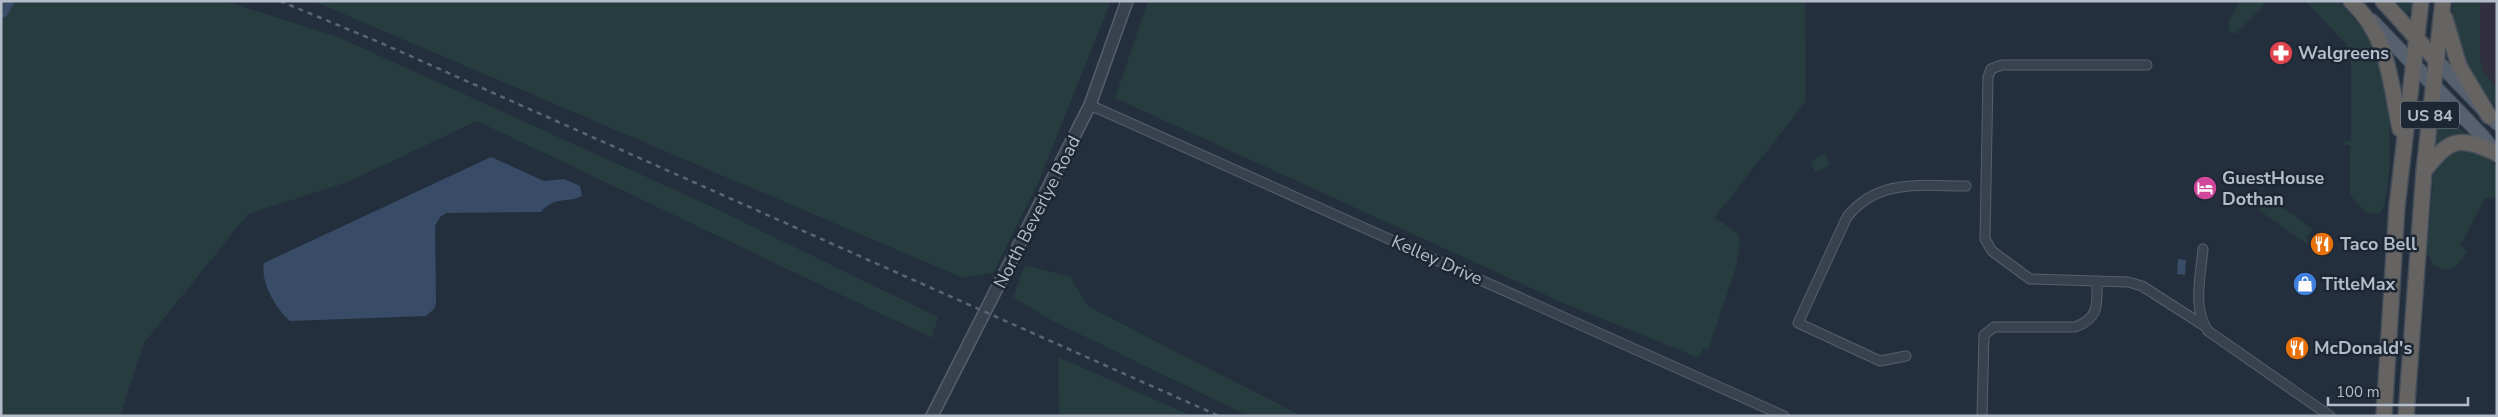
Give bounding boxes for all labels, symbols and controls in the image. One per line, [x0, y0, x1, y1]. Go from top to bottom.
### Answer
pharmacy icon: Walgreens [2268, 40, 2294, 66]
place label: Walgreens [2298, 41, 2389, 65]
road number: US 84 [2401, 102, 2459, 128]
street label: North Beverlye Road [988, 131, 1086, 293]
place label: GuestHouse Dothan [2222, 166, 2325, 211]
hotel icon: GuestHouse Dothan [2192, 175, 2218, 201]
street label: Kelley Drive [1388, 229, 1486, 291]
restaurant icon: Taco Bell [2309, 231, 2335, 257]
place label: Taco Bell [2340, 232, 2417, 256]
shop icon: TitleMax [2292, 271, 2318, 297]
place label: TitleMax [2322, 272, 2396, 296]
restaurant icon: McDonald's [2284, 335, 2310, 361]
place label: McDonald's [2314, 336, 2412, 360]
scale bar [2328, 374, 2468, 406]
text: 100 m [2336, 382, 2380, 402]

